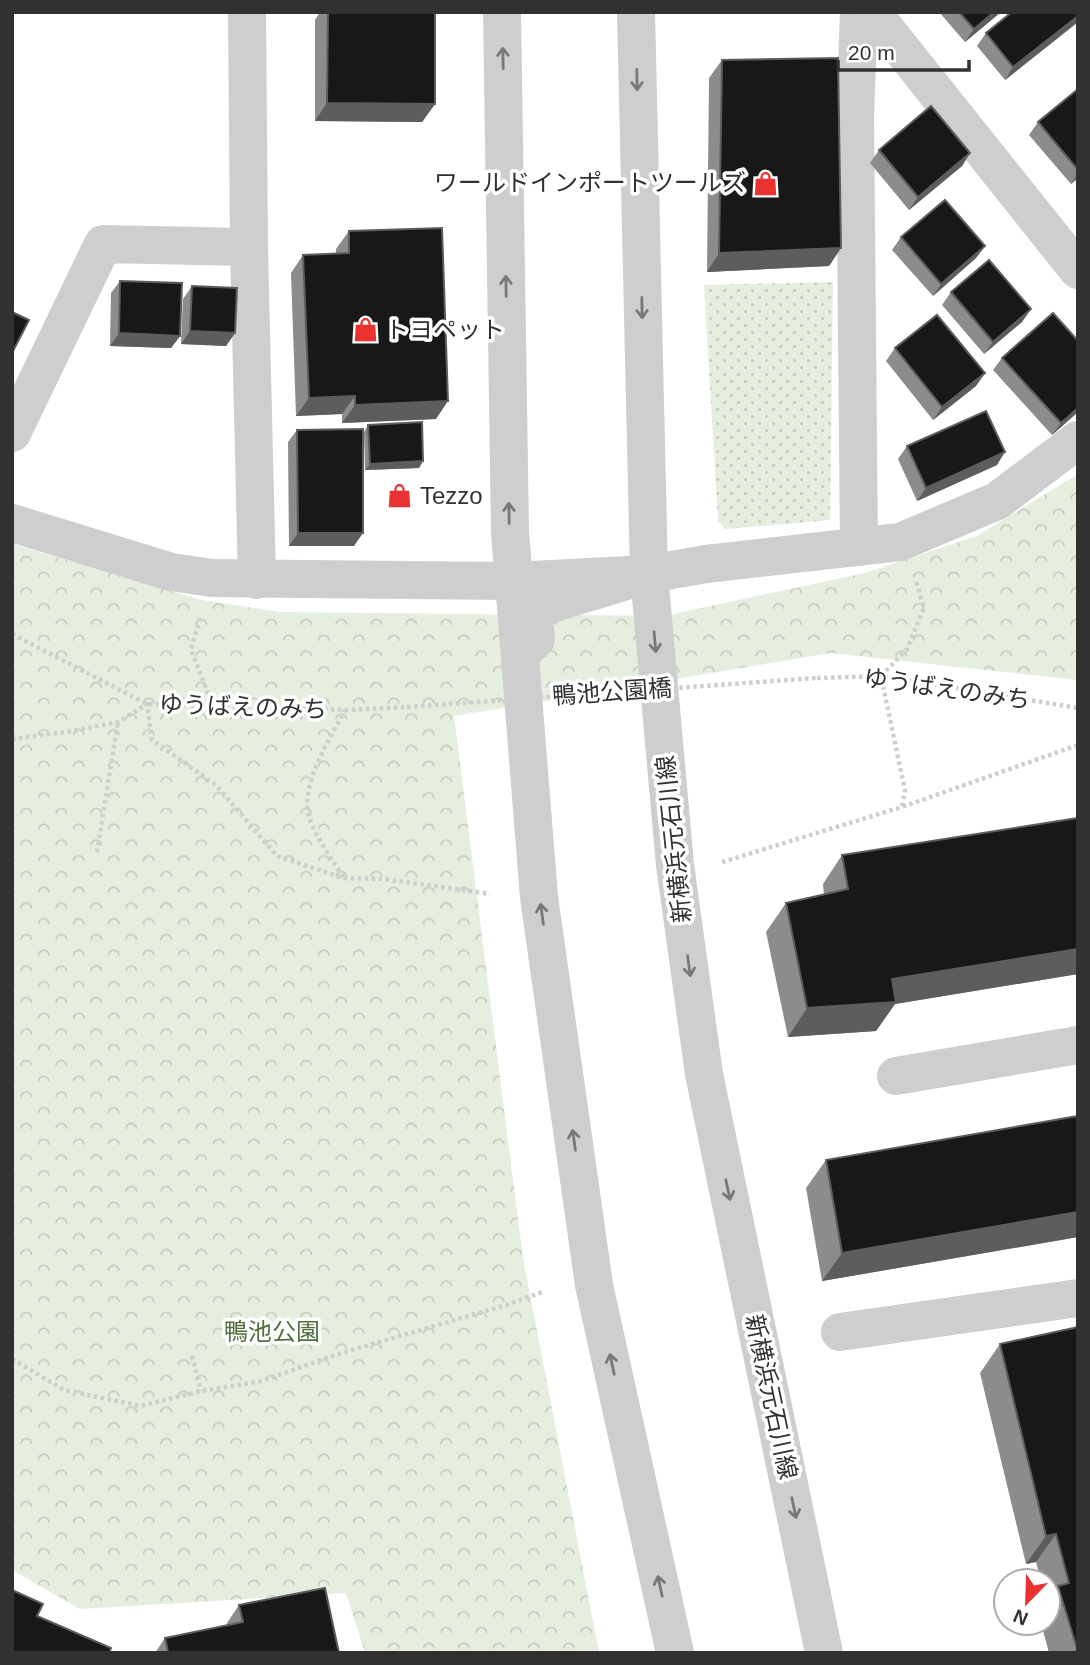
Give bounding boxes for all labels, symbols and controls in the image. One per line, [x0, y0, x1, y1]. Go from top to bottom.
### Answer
scale bar [838, 28, 969, 72]
text: 20 m [848, 41, 895, 64]
one-way arrow [496, 47, 510, 70]
one-way arrow [630, 69, 644, 92]
place label: ワールドインポートツールズ [434, 169, 746, 196]
shop icon: ワールドインポートツールズ [752, 169, 780, 197]
one-way arrow [500, 275, 513, 298]
one-way arrow [636, 296, 649, 319]
shop icon: トヨペット [351, 316, 379, 344]
place label: トヨペット [385, 316, 505, 343]
shop icon: Tezzo [386, 482, 414, 510]
place label: Tezzo [420, 482, 483, 509]
one-way arrow [502, 502, 516, 525]
one-way arrow [649, 630, 662, 653]
street label: ゆうばえのみち [862, 663, 1032, 714]
street label: 鴨池公園橋 [551, 674, 673, 709]
street label: ゆうばえのみち [159, 690, 327, 723]
street label: 新横浜元石川線 [651, 754, 696, 924]
one-way arrow [535, 904, 548, 926]
one-way arrow [682, 954, 695, 976]
one-way arrow [567, 1129, 580, 1152]
one-way arrow [721, 1178, 735, 1201]
street label: 新横浜元石川線 [741, 1312, 802, 1482]
park label: 鴨池公園 [224, 1318, 320, 1345]
one-way arrow [604, 1353, 618, 1376]
one-way arrow [787, 1496, 801, 1519]
north arrow [992, 1567, 1062, 1637]
one-way arrow [653, 1575, 667, 1598]
text: N [1010, 1605, 1031, 1630]

